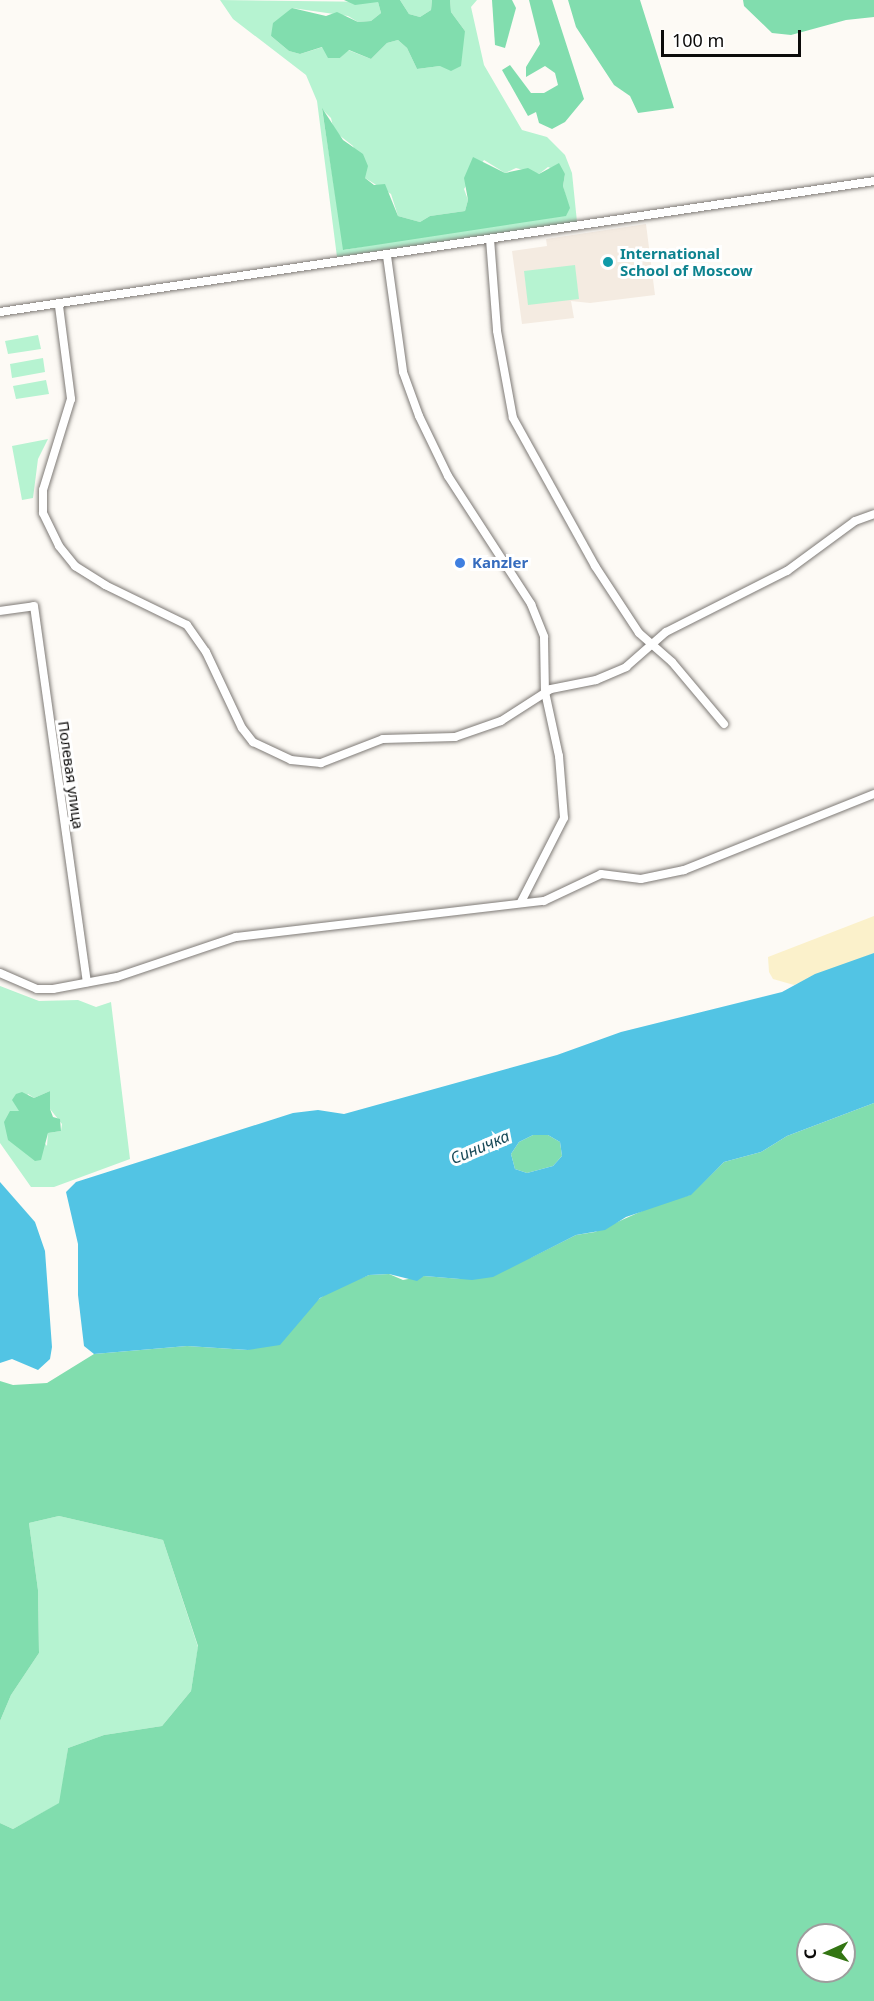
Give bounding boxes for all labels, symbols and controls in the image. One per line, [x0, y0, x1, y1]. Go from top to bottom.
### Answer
scale bar [664, 18, 804, 56]
text: 100 m [672, 28, 724, 52]
place label: International School of Moscow [620, 244, 753, 279]
marker: International School of Moscow [601, 255, 615, 269]
place label: Kanzler [472, 554, 528, 572]
marker: Kanzler [453, 556, 467, 570]
street label: Полевая улица [55, 720, 87, 830]
water label: Синичка [448, 1126, 512, 1168]
north arrow [796, 1923, 856, 1983]
text: С [799, 1948, 821, 1960]

